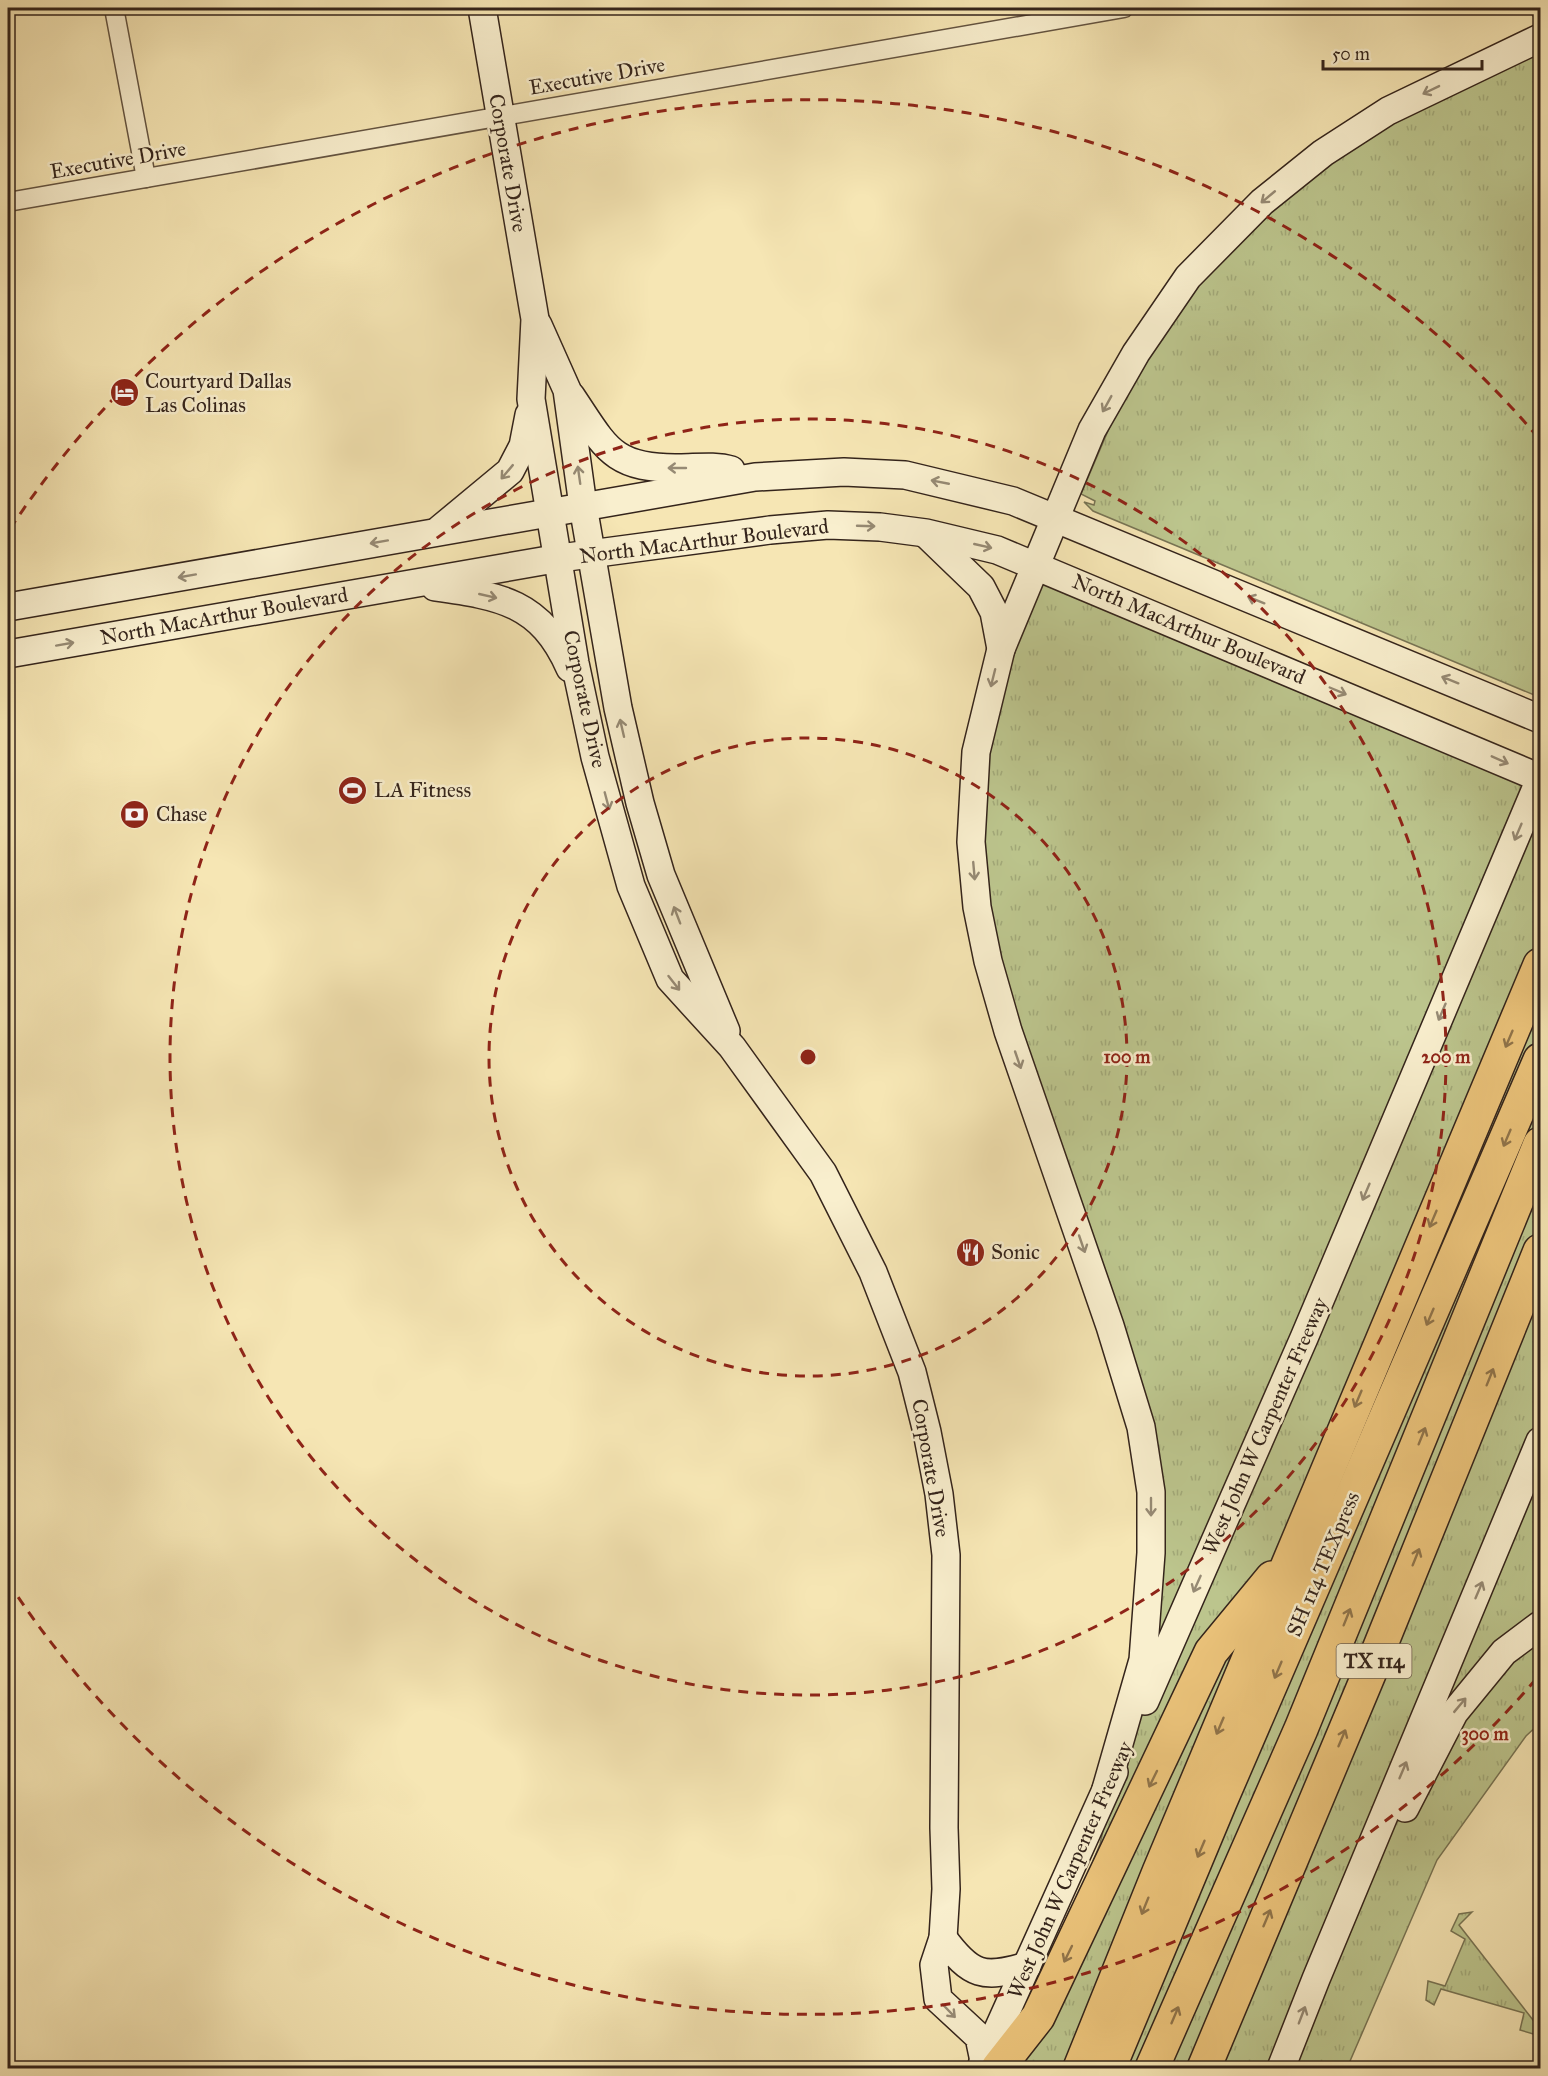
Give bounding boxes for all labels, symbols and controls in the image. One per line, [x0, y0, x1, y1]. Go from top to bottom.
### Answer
scale bar [1323, 33, 1482, 71]
text: 50 m [1332, 43, 1370, 65]
street label: Executive Drive [527, 51, 667, 101]
one-way arrow [1423, 85, 1441, 97]
street label: Corporate Drive [483, 92, 533, 234]
street label: Executive Drive [48, 135, 188, 185]
one-way arrow [1260, 190, 1276, 203]
place label: Courtyard Dallas Las Colinas [145, 368, 291, 418]
hotel icon: Courtyard Dallas Las Colinas [108, 377, 140, 409]
one-way arrow [1101, 395, 1113, 412]
one-way arrow [667, 462, 687, 474]
one-way arrow [500, 464, 513, 480]
one-way arrow [573, 466, 584, 485]
one-way arrow [931, 476, 950, 487]
street label: North MacArthur Boulevard [578, 513, 831, 569]
one-way arrow [856, 521, 876, 532]
one-way arrow [370, 537, 389, 548]
one-way arrow [972, 541, 992, 552]
street label: North MacArthur Boulevard [1068, 568, 1310, 690]
one-way arrow [178, 570, 197, 581]
street label: North MacArthur Boulevard [98, 581, 350, 651]
one-way arrow [478, 591, 497, 603]
one-way arrow [1247, 594, 1266, 605]
street label: Corporate Drive [558, 628, 612, 770]
one-way arrow [55, 638, 74, 649]
one-way arrow [987, 668, 999, 687]
one-way arrow [1441, 674, 1459, 685]
one-way arrow [1328, 686, 1346, 697]
one-way arrow [616, 719, 628, 738]
one-way arrow [1490, 755, 1508, 766]
sports icon: LA Fitness [337, 774, 369, 806]
place label: LA Fitness [374, 777, 471, 803]
one-way arrow [602, 791, 613, 810]
bank icon: Chase [119, 798, 151, 830]
place label: Chase [156, 801, 208, 827]
one-way arrow [1512, 823, 1523, 841]
one-way arrow [969, 860, 980, 880]
one-way arrow [670, 906, 681, 925]
one-way arrow [668, 974, 680, 990]
one-way arrow [1436, 1002, 1447, 1021]
one-way arrow [1503, 1030, 1514, 1048]
text: 100 m [1104, 1046, 1151, 1068]
text: 200 m [1422, 1046, 1471, 1068]
centre of rings [798, 1047, 818, 1067]
one-way arrow [1013, 1050, 1024, 1069]
one-way arrow [1501, 1129, 1512, 1147]
one-way arrow [1360, 1182, 1371, 1200]
one-way arrow [1427, 1209, 1438, 1228]
one-way arrow [1077, 1235, 1088, 1253]
restaurant icon: Sonic [954, 1236, 986, 1268]
place label: Sonic [991, 1239, 1040, 1265]
street label: West John W Carpenter Freeway [1196, 1292, 1334, 1559]
one-way arrow [1424, 1308, 1435, 1326]
one-way arrow [1485, 1368, 1496, 1386]
one-way arrow [1351, 1389, 1363, 1407]
street label: Corporate Drive [906, 1397, 956, 1539]
one-way arrow [1417, 1428, 1428, 1446]
street label: SH 114 TEXpress [1281, 1488, 1365, 1640]
one-way arrow [1145, 1496, 1157, 1516]
one-way arrow [1411, 1549, 1422, 1567]
one-way arrow [1190, 1574, 1202, 1592]
one-way arrow [1474, 1581, 1485, 1600]
one-way arrow [1342, 1608, 1353, 1626]
road number: TX 114 [1336, 1644, 1412, 1678]
one-way arrow [1271, 1660, 1283, 1678]
one-way arrow [1454, 1697, 1467, 1713]
one-way arrow [1214, 1716, 1225, 1735]
text: 300 m [1461, 1723, 1509, 1746]
one-way arrow [1337, 1729, 1348, 1747]
street label: West John W Carpenter Freeway [1001, 1736, 1139, 2003]
one-way arrow [1398, 1761, 1409, 1779]
one-way arrow [1146, 1769, 1158, 1787]
one-way arrow [1195, 1839, 1206, 1858]
one-way arrow [1139, 1896, 1150, 1915]
one-way arrow [1262, 1909, 1273, 1927]
one-way arrow [1062, 1945, 1074, 1963]
one-way arrow [942, 2004, 957, 2019]
one-way arrow [1169, 2006, 1181, 2024]
one-way arrow [1297, 2006, 1308, 2025]

